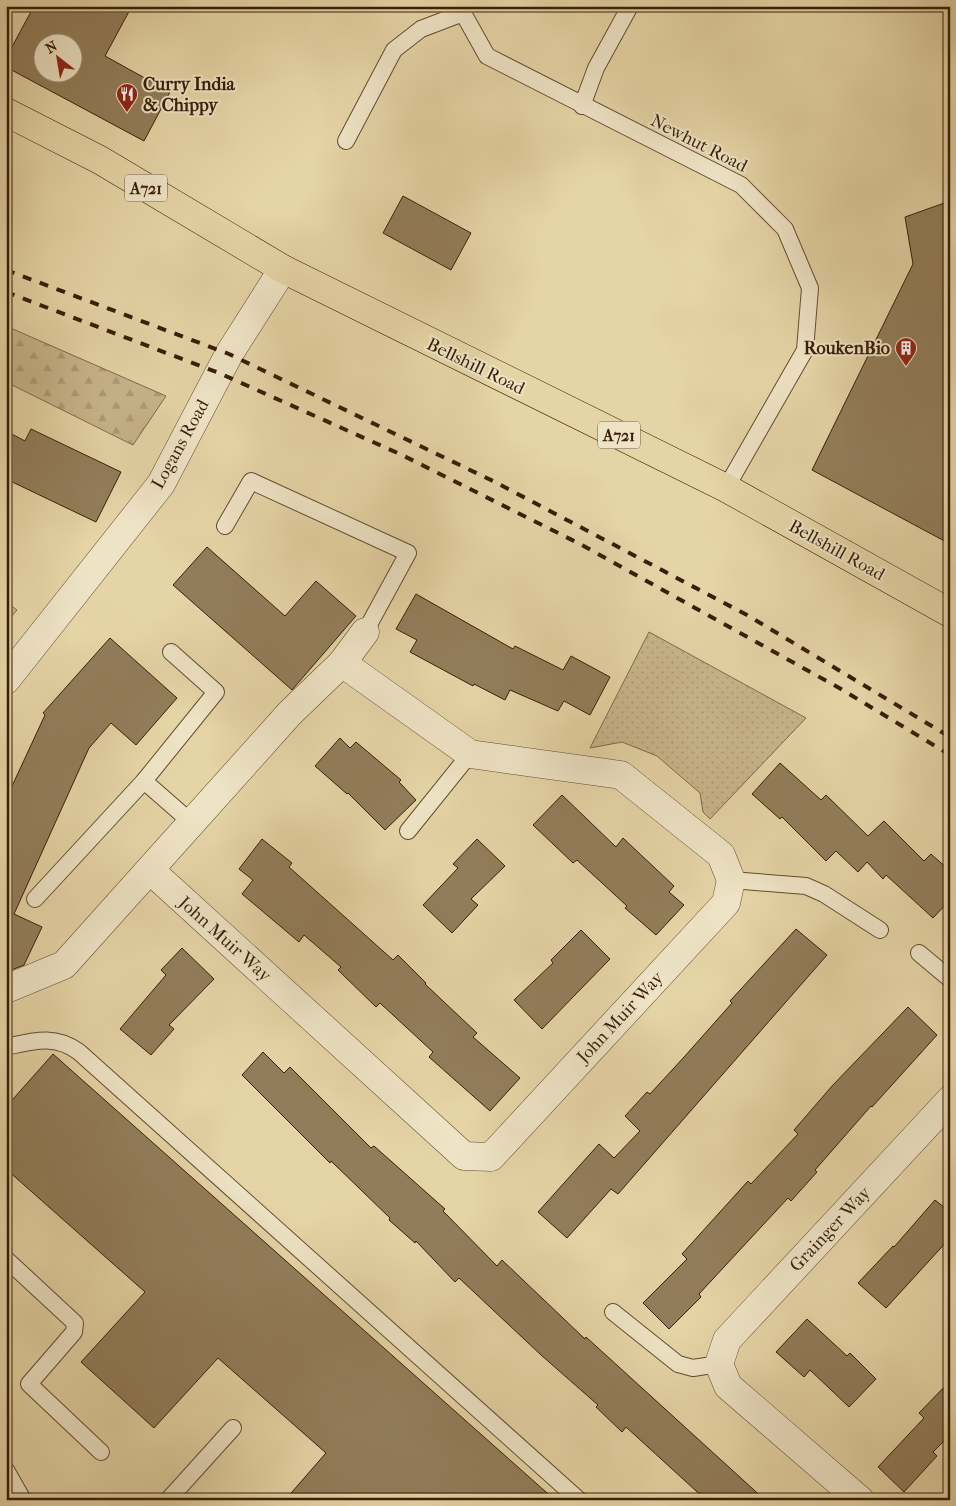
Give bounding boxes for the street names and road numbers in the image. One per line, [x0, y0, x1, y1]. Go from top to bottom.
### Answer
street label: Newhut Road [647, 110, 751, 177]
road number: A721 [125, 174, 167, 202]
street label: Bellshill Road [423, 334, 528, 399]
street label: Logans Road [147, 396, 214, 493]
road number: A721 [598, 422, 640, 448]
street label: Bellshill Road [785, 515, 889, 586]
street label: John Muir Way [173, 891, 276, 987]
street label: John Muir Way [571, 966, 669, 1069]
street label: Grainger Way [786, 1181, 876, 1276]

